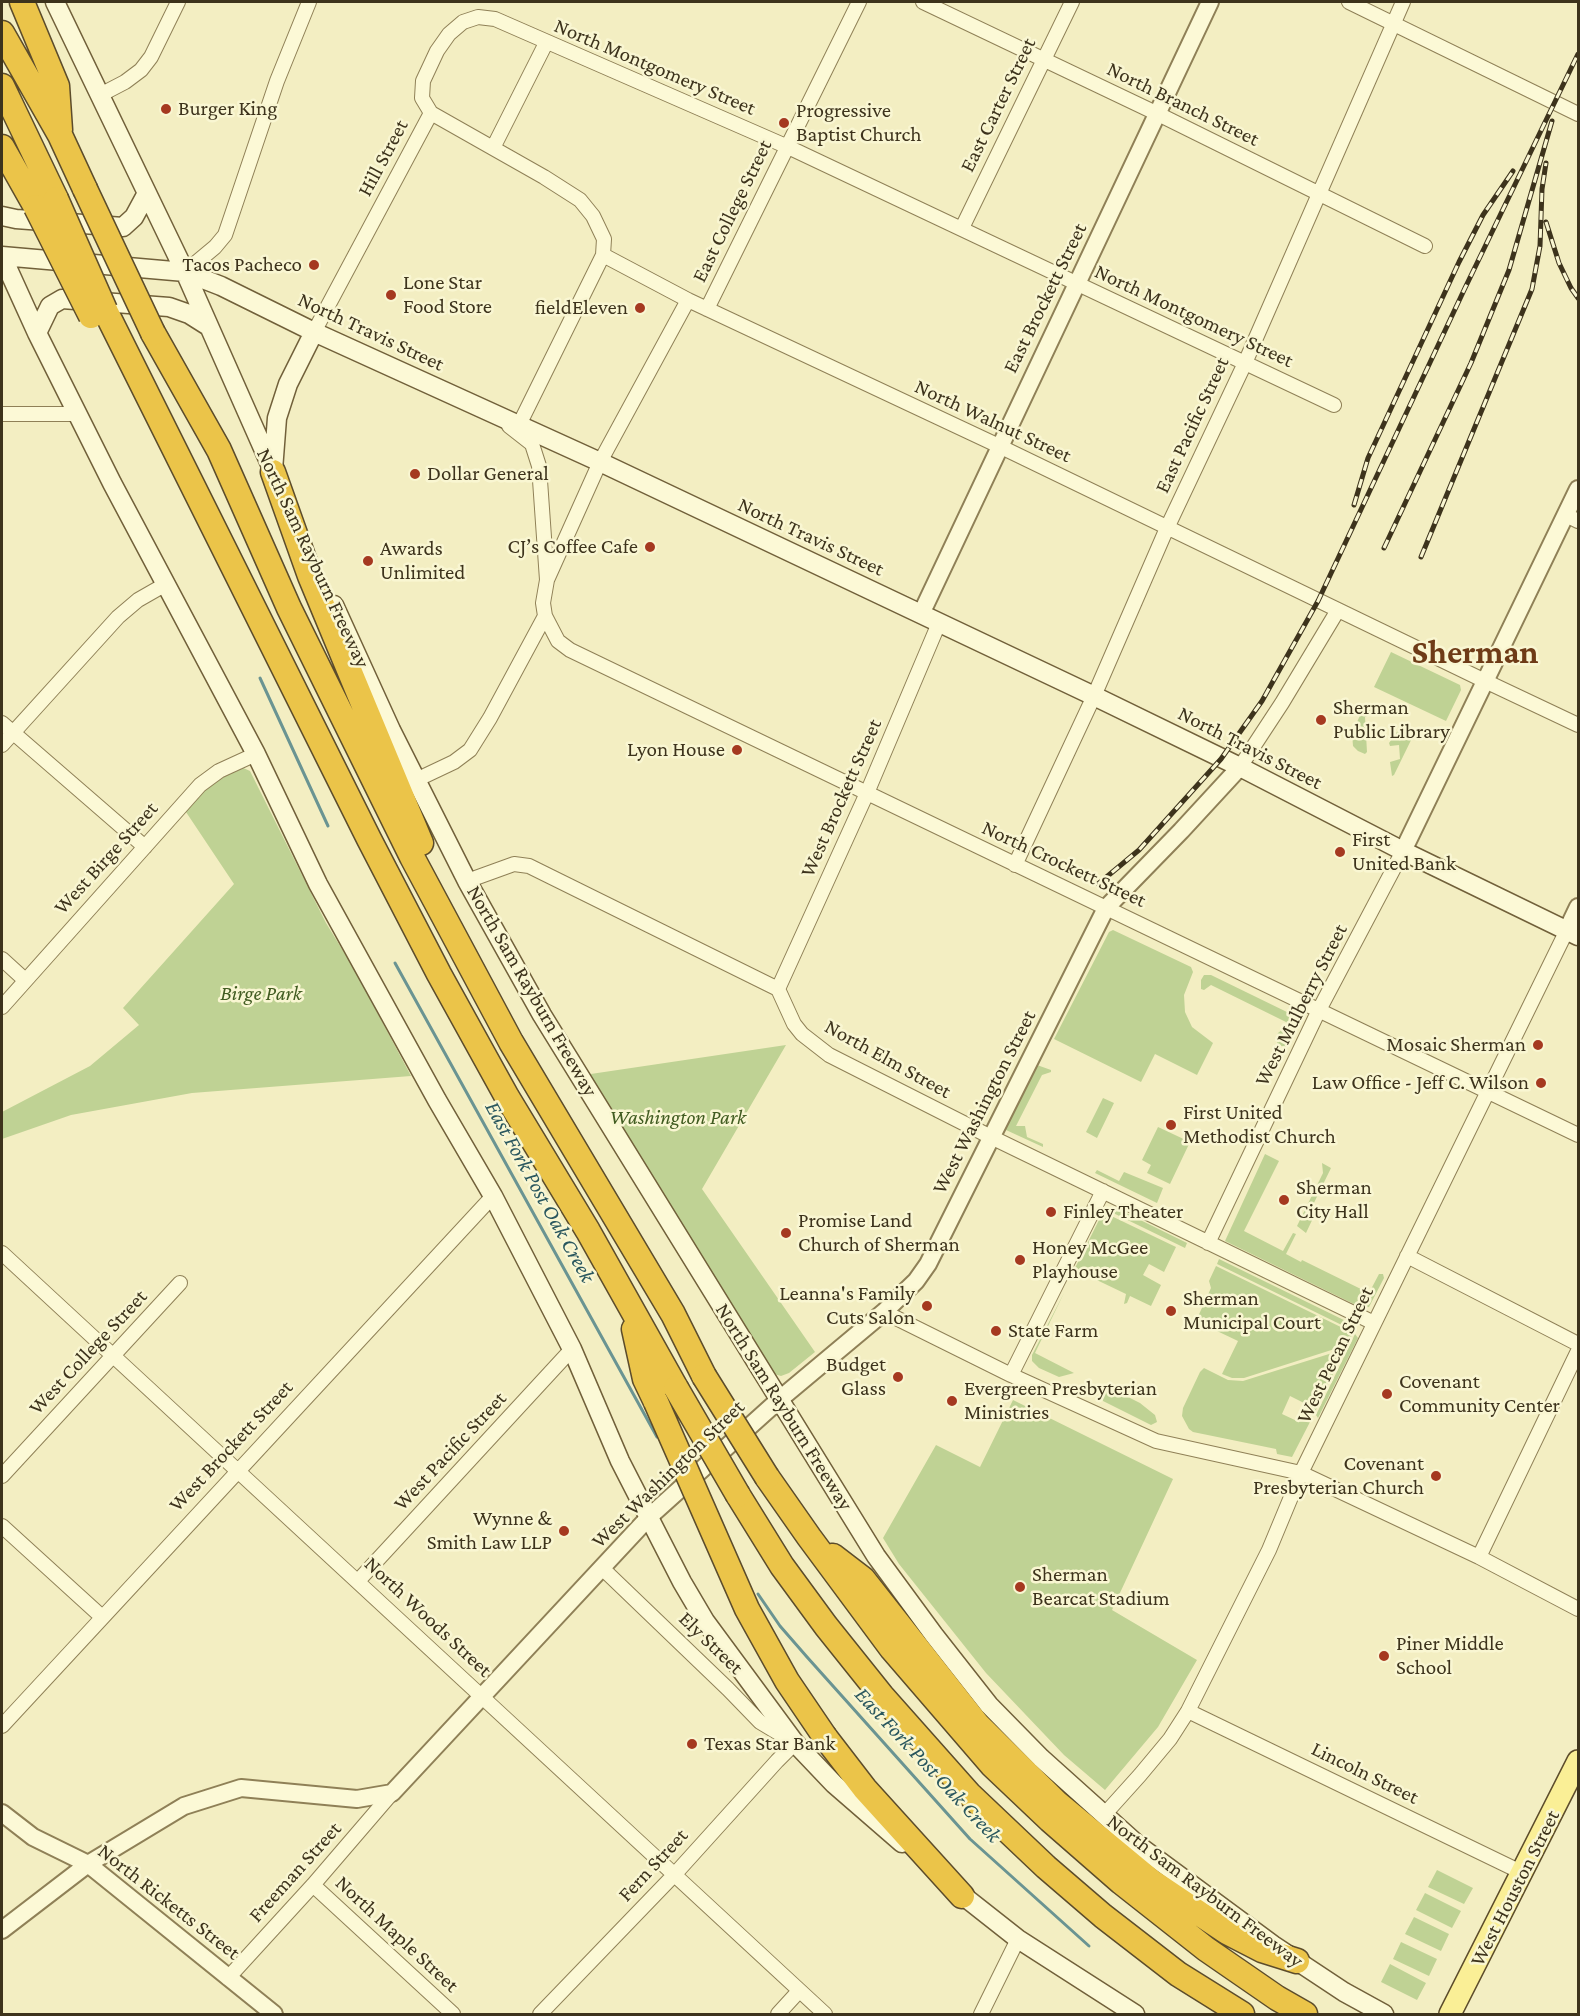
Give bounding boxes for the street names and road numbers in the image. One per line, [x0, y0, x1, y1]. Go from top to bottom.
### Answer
street label: North Montgomery Street [550, 13, 760, 121]
street label: East Carter Street [955, 34, 1041, 176]
street label: North Branch Street [1103, 56, 1263, 152]
street label: Hill Street [352, 115, 414, 201]
street label: East College Street [687, 136, 777, 286]
street label: East Brockett Street [998, 219, 1092, 377]
street label: North Montgomery Street [1091, 259, 1297, 373]
street label: North Travis Street [294, 287, 448, 377]
street label: East Pacific Street [1149, 353, 1235, 497]
street label: North Walnut Street [911, 374, 1075, 468]
street label: North Sam Rayburn Freeway [251, 444, 375, 672]
street label: North Travis Street [734, 492, 888, 582]
street label: North Travis Street [1174, 701, 1326, 795]
street label: West Brockett Street [795, 715, 887, 881]
street label: West Birge Street [49, 796, 163, 920]
street label: North Crockett Street [978, 815, 1150, 913]
street label: North Sam Rayburn Freeway [461, 881, 603, 1101]
street label: West Mulberry Street [1249, 920, 1353, 1090]
street label: West Washington Street [927, 1006, 1041, 1198]
street label: North Elm Street [820, 1014, 956, 1104]
street label: West Pecan Street [1291, 1283, 1379, 1427]
street label: West College Street [23, 1284, 153, 1420]
street label: North Sam Rayburn Freeway [710, 1299, 858, 1515]
street label: West Brockett Street [164, 1375, 298, 1517]
street label: West Pacific Street [388, 1386, 512, 1516]
street label: West Washington Street [586, 1394, 750, 1554]
street label: North Woods Street [359, 1551, 497, 1683]
street label: Ely Street [674, 1606, 748, 1680]
street label: Lincoln Street [1307, 1736, 1423, 1810]
street label: West Houston Street [1465, 1806, 1565, 1970]
street label: North Sam Rayburn Freeway [1102, 1809, 1308, 1973]
street label: Freeman Street [243, 1816, 347, 1928]
street label: Fern Street [613, 1823, 693, 1907]
street label: North Ricketts Street [93, 1839, 245, 1965]
street label: North Maple Street [330, 1870, 464, 1998]

